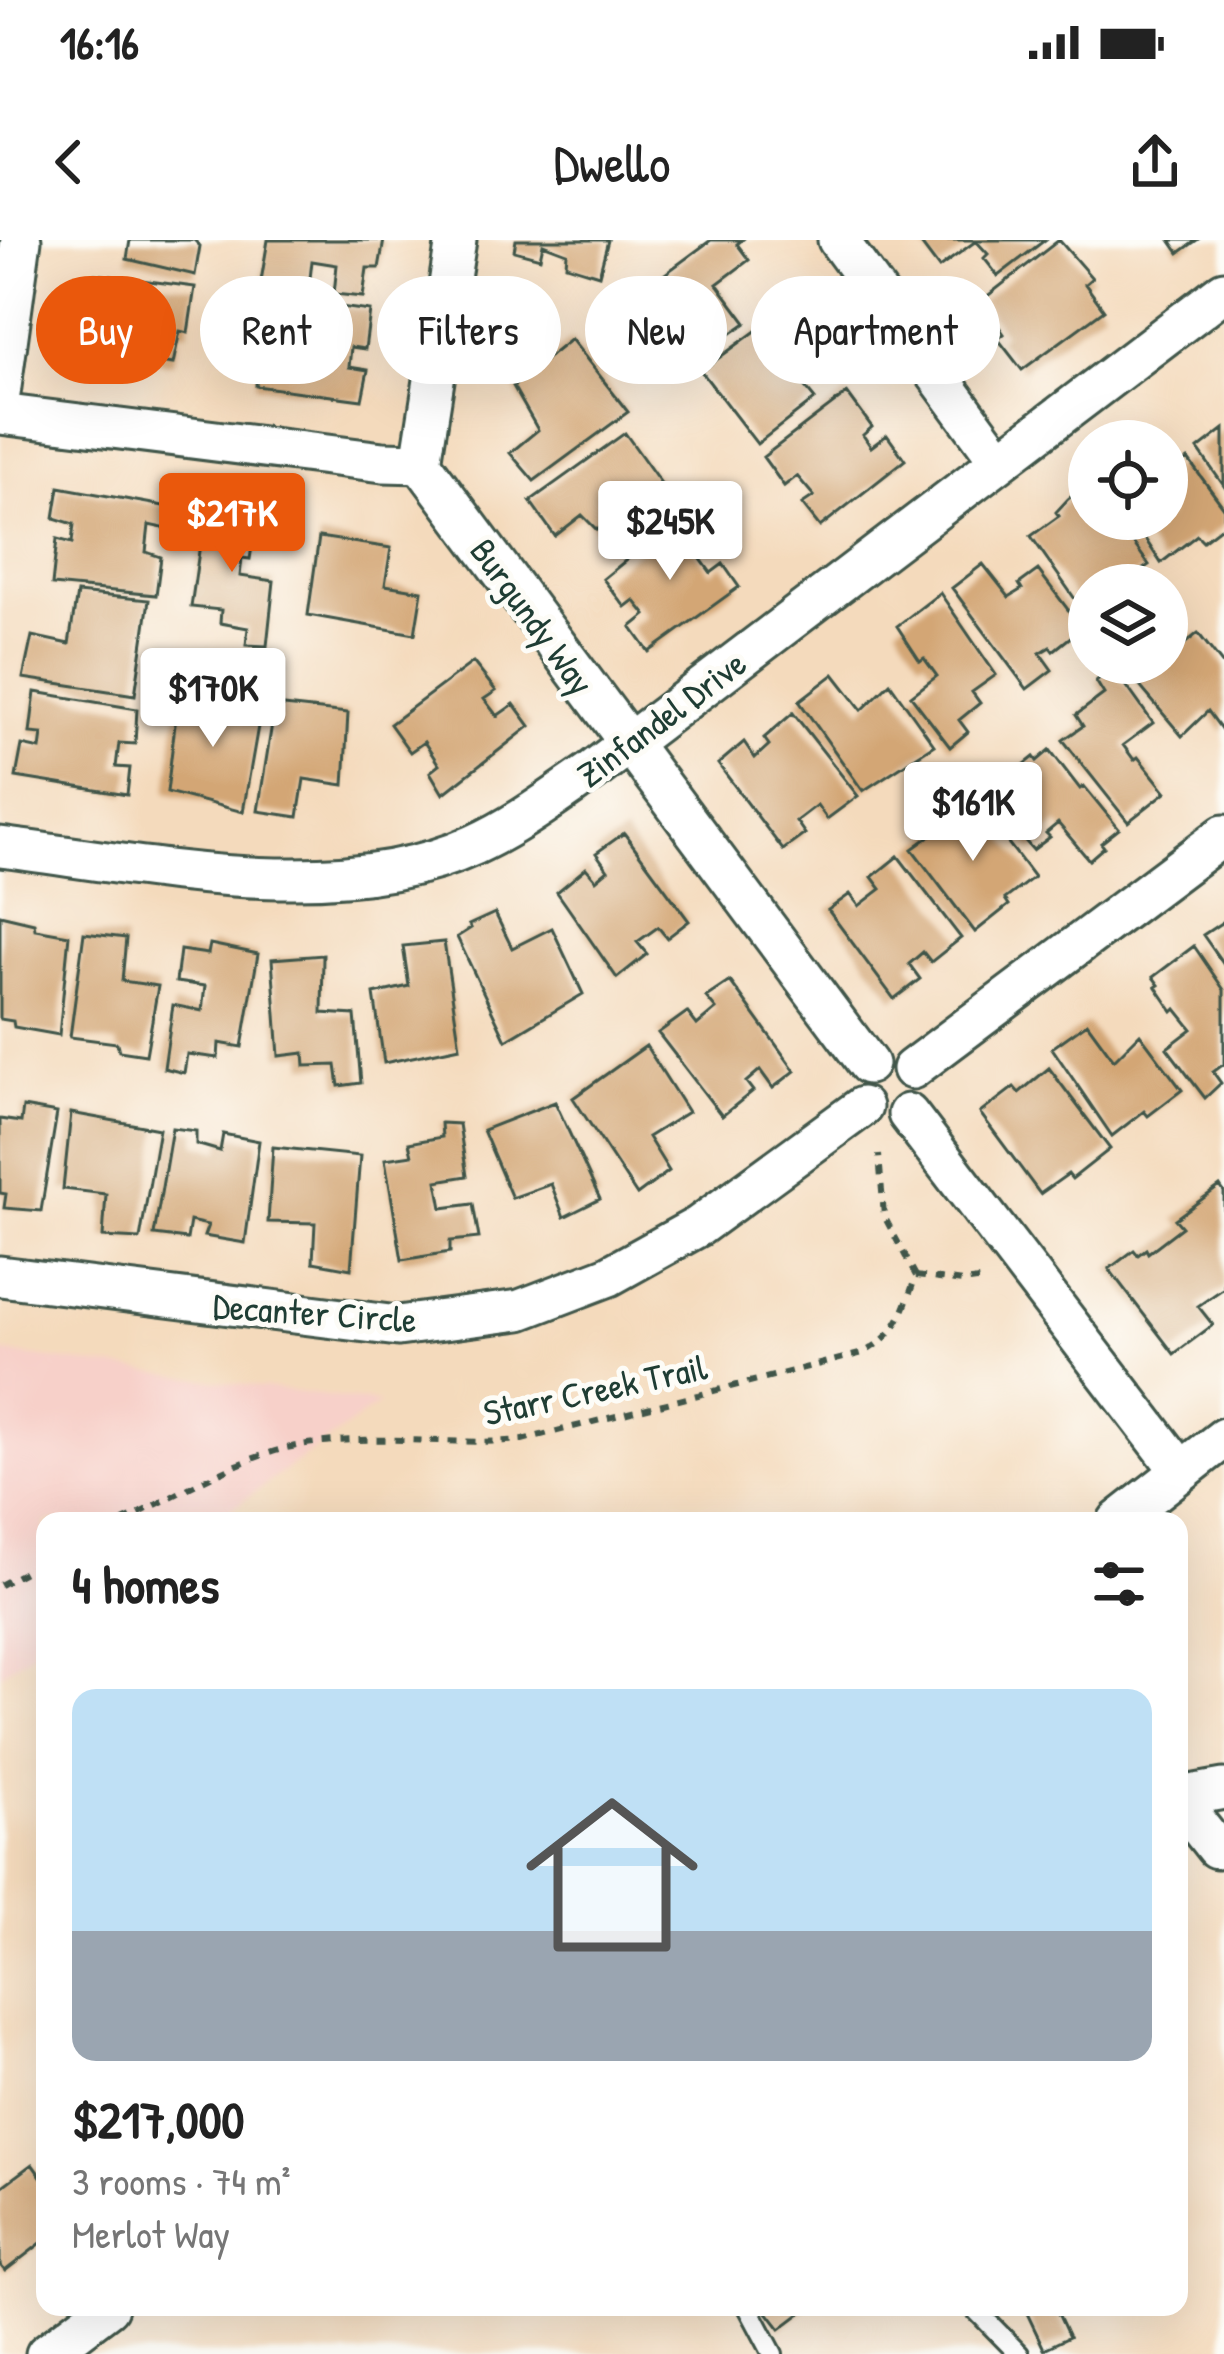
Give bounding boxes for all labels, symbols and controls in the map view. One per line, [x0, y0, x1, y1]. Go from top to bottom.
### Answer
text: 16:16 [60, 12, 139, 73]
text: Dwello [553, 126, 671, 199]
icon: back [36, 129, 102, 195]
icon: share [1122, 129, 1188, 195]
chip: Buy [36, 276, 176, 384]
chip: Rent [200, 276, 353, 384]
chip: Filters [377, 276, 561, 384]
chip: New [585, 276, 727, 384]
chip: Apartment [751, 276, 1000, 384]
map controls [1068, 420, 1188, 684]
button: locate [1068, 420, 1188, 540]
pin: $217K [148, 473, 316, 575]
pin: $245K [586, 481, 754, 583]
text: $217K [186, 485, 278, 538]
text: $245K [625, 493, 715, 546]
street label: Burgundy Way [460, 528, 606, 704]
button: layers [1068, 564, 1188, 684]
street label: Zinfandel Drive [566, 638, 756, 798]
pin: $170K [129, 648, 297, 750]
text: $170K [167, 660, 259, 713]
pin: $161K [889, 762, 1057, 864]
text: $161K [931, 774, 1015, 827]
street label: Decanter Circle [211, 1280, 419, 1344]
street label: Starr Creek Trail [479, 1341, 711, 1437]
text: 4 homes [72, 1550, 219, 1619]
icon: filters [1086, 1551, 1152, 1617]
icon: home [504, 1767, 720, 1983]
text: $217,000 [72, 2085, 244, 2154]
text: 3 rooms · 74 m² [72, 2154, 291, 2207]
text: Merlot Way [72, 2207, 230, 2260]

